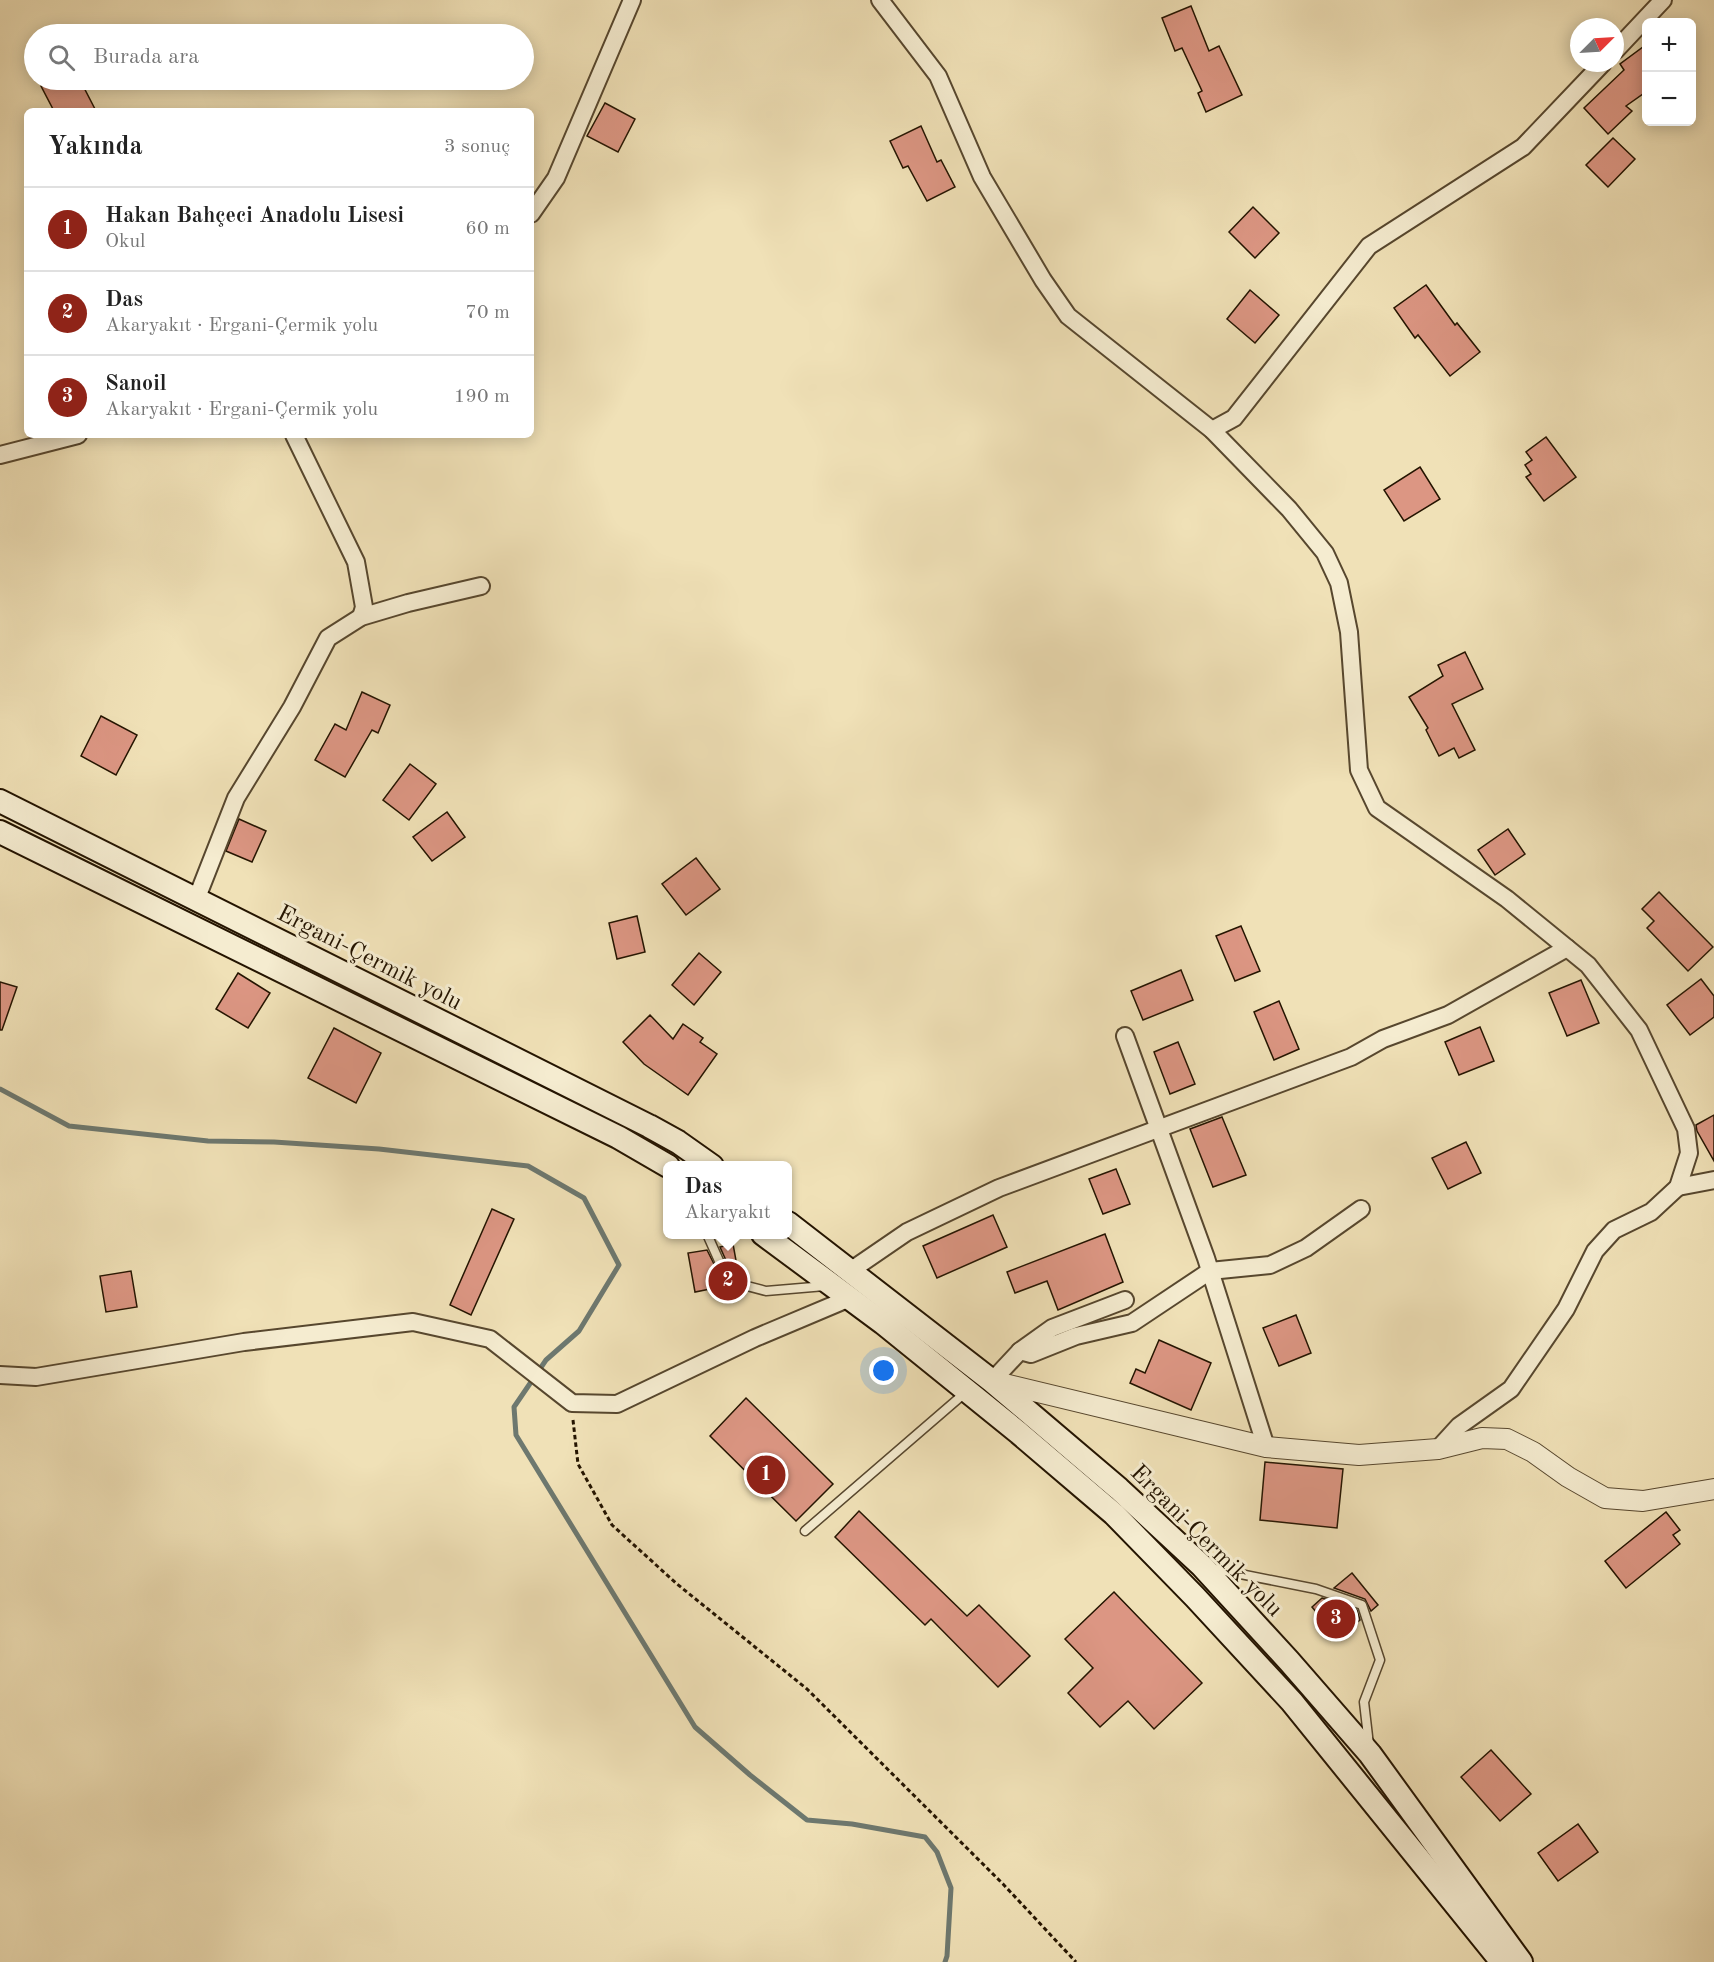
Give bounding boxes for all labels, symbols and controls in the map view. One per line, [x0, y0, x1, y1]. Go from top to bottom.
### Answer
north arrow [1570, 18, 1624, 72]
map controls [1642, 18, 1696, 126]
button: + [1642, 18, 1696, 72]
search box [24, 24, 534, 90]
icon: search [45, 41, 78, 74]
text: Burada ara [93, 46, 199, 68]
button: − [1642, 72, 1696, 126]
text: Yakında [48, 134, 143, 160]
text: 3 sonuç [444, 137, 510, 157]
text: Hakan Bahçeci Anadolu Lisesi [105, 205, 404, 227]
text: 1 [62, 219, 73, 239]
text: 60 m [465, 219, 510, 239]
text: Okul [105, 232, 145, 252]
text: Das [105, 289, 143, 311]
text: 2 [62, 303, 73, 323]
text: 70 m [465, 303, 510, 323]
text: Akaryakıt · Ergani-Çermik yolu [105, 316, 378, 336]
text: Sanoil [105, 373, 166, 395]
text: 3 [62, 387, 73, 407]
text: 190 m [454, 387, 510, 407]
text: Akaryakıt · Ergani-Çermik yolu [105, 400, 378, 420]
street label: Ergani-Çermik yolu [273, 902, 466, 1016]
popup [663, 1161, 792, 1239]
text: Das [684, 1176, 722, 1198]
text: Akaryakıt [684, 1203, 771, 1223]
pin: 2 [708, 1258, 748, 1304]
your location [869, 1356, 898, 1385]
pin: 1 [746, 1452, 786, 1498]
street label: Ergani-Çermik yolu [1125, 1461, 1286, 1622]
pin: 3 [1316, 1596, 1356, 1642]

